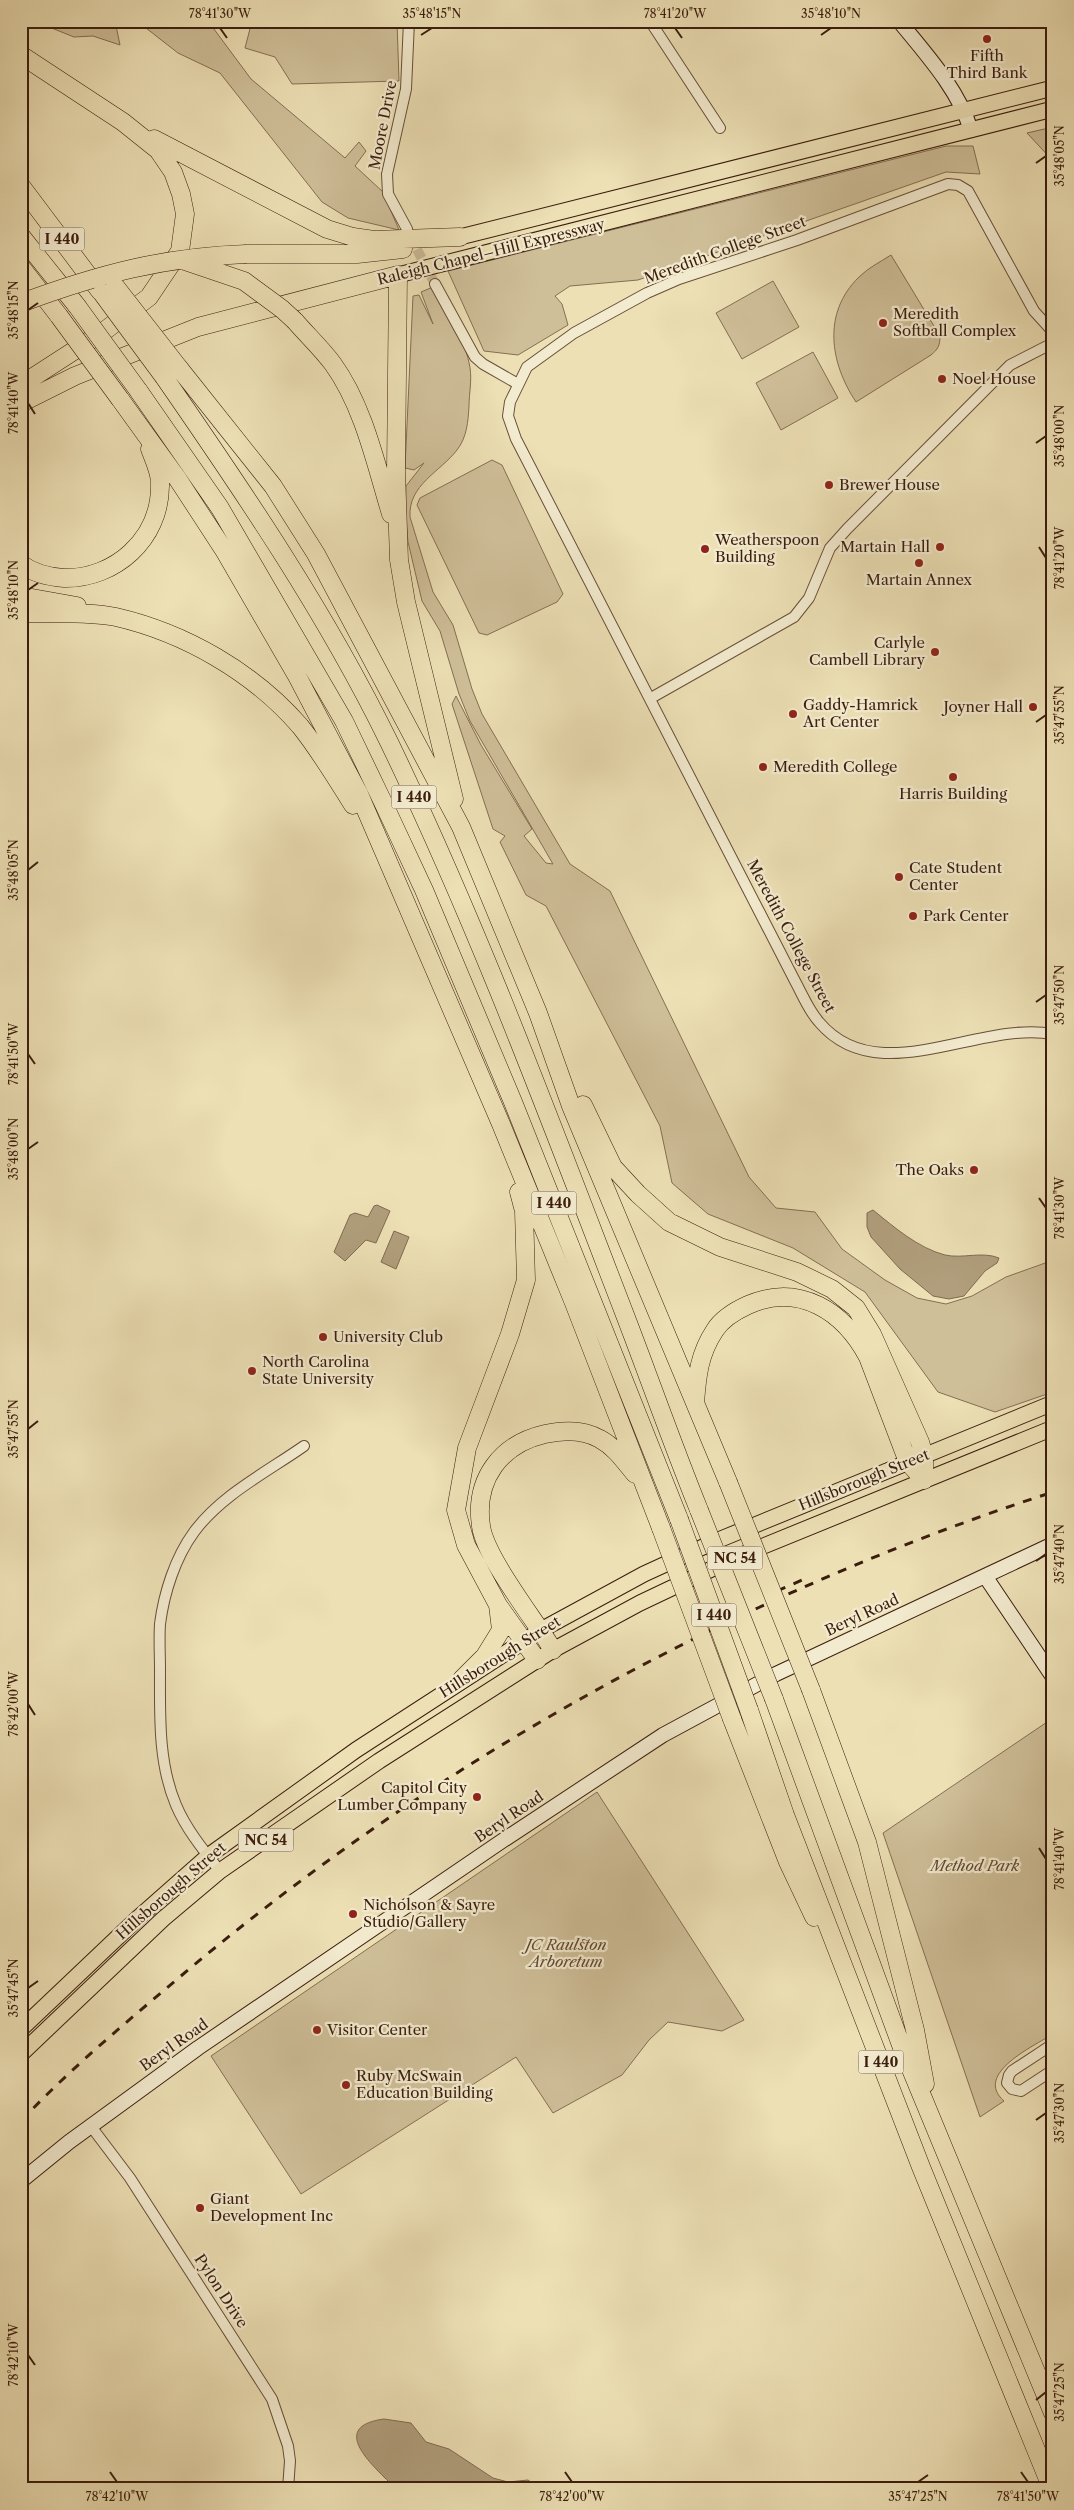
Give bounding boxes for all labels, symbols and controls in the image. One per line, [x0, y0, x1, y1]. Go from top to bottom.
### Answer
text: 78°41'30"W [189, 6, 252, 21]
text: 35°48'15"N [403, 6, 461, 21]
text: 78°41'20"W [644, 6, 707, 21]
text: 35°48'10"N [801, 6, 861, 21]
marker: Fifth Third Bank [981, 33, 993, 45]
place label: Fifth Third Bank [947, 46, 1029, 82]
street label: Moore Drive [365, 79, 400, 171]
text: 35°48'05"N [1052, 125, 1067, 187]
street label: Meredith College Street [641, 211, 809, 288]
street label: Raleigh Chapel–Hill Expressway [375, 214, 607, 289]
road number: I 440 [40, 228, 84, 250]
text: 35°48'15"N [6, 281, 21, 339]
place label: Meredith Softball Complex [893, 304, 1017, 340]
marker: Meredith Softball Complex [877, 317, 889, 329]
place label: Noel House [952, 369, 1036, 388]
text: 78°41'40"W [6, 371, 21, 434]
marker: Noel House [936, 373, 948, 385]
text: 35°48'00"N [1052, 405, 1067, 467]
place label: Brewer House [839, 475, 940, 494]
marker: Brewer House [823, 479, 835, 491]
text: 78°41'20"W [1052, 526, 1067, 589]
place label: Weatherspoon Building [714, 530, 820, 566]
place label: Martain Hall [840, 537, 931, 556]
marker: Martain Hall [934, 541, 946, 553]
marker: Weatherspoon Building [699, 543, 711, 555]
marker: Martain Annex [913, 557, 925, 569]
text: 35°48'10"N [6, 560, 21, 620]
place label: Martain Annex [866, 570, 972, 589]
place label: Carlyle Cambell Library [809, 633, 926, 669]
marker: Carlyle Cambell Library [929, 646, 941, 658]
text: 35°47'55"N [1052, 685, 1067, 745]
place label: Gaddy-Hamrick Art Center [802, 695, 919, 731]
place label: Joyner Hall [941, 697, 1024, 716]
marker: Joyner Hall [1027, 701, 1039, 713]
marker: Gaddy-Hamrick Art Center [787, 708, 799, 720]
place label: Meredith College [773, 757, 897, 776]
marker: Meredith College [757, 761, 769, 773]
marker: Harris Building [947, 771, 959, 783]
place label: Harris Building [899, 784, 1007, 803]
road number: I 440 [392, 786, 436, 809]
text: 35°48'05"N [6, 839, 21, 901]
street label: Meredith College Street [743, 856, 840, 1016]
place label: Cate Student Center [909, 858, 1003, 894]
marker: Cate Student Center [893, 871, 905, 883]
place label: Park Center [923, 906, 1009, 925]
marker: Park Center [907, 910, 919, 922]
text: 35°47'50"N [1052, 965, 1067, 1025]
text: 78°41'50"W [6, 1022, 21, 1085]
text: 35°48'00"N [6, 1118, 21, 1180]
place label: The Oaks [895, 1160, 964, 1179]
marker: The Oaks [968, 1164, 980, 1176]
text: 78°41'30"W [1052, 1176, 1067, 1239]
road number: I 440 [532, 1192, 576, 1214]
place label: University Club [333, 1327, 443, 1346]
marker: University Club [317, 1331, 329, 1343]
place label: North Carolina State University [262, 1352, 375, 1388]
marker: North Carolina State University [246, 1365, 258, 1377]
text: 35°47'55"N [6, 1399, 21, 1459]
street label: Hillsborough Street [796, 1444, 933, 1514]
text: 35°47'40"N [1052, 1524, 1067, 1584]
road number: NC 54 [708, 1546, 762, 1570]
street label: Beryl Road [822, 1589, 902, 1640]
road number: I 440 [692, 1604, 736, 1626]
street label: Hillsborough Street [436, 1611, 564, 1702]
text: 78°42'00"W [6, 1670, 21, 1737]
place label: Capitol City Lumber Company [337, 1778, 468, 1814]
street label: Beryl Road [471, 1787, 547, 1847]
marker: Capitol City Lumber Company [471, 1791, 483, 1803]
text: 78°41'40"W [1052, 1827, 1067, 1890]
road number: NC 54 [238, 1828, 294, 1852]
street label: Hillsborough Street [112, 1837, 230, 1944]
park label: Method Park [929, 1856, 1019, 1875]
place label: Nicholson & Sayre Studio/Gallery [363, 1895, 495, 1931]
marker: Nicholson & Sayre Studio/Gallery [347, 1908, 359, 1920]
park label: JC Raulston Arboretum [521, 1935, 607, 1971]
text: 35°47'45"N [6, 1958, 21, 2017]
street label: Beryl Road [136, 2014, 212, 2075]
place label: Visitor Center [326, 2020, 428, 2039]
marker: Visitor Center [311, 2024, 323, 2036]
road number: I 440 [858, 2050, 904, 2074]
place label: Ruby McSwain Education Building [356, 2066, 493, 2102]
marker: Ruby McSwain Education Building [340, 2079, 352, 2091]
text: 35°47'30"N [1052, 2083, 1067, 2143]
place label: Giant Development Inc [210, 2189, 333, 2225]
marker: Giant Development Inc [194, 2202, 206, 2214]
street label: Pylon Drive [191, 2250, 252, 2331]
text: 78°42'10"W [6, 2323, 21, 2386]
text: 35°47'25"N [1052, 2362, 1067, 2422]
text: 78°42'10"W [86, 2489, 149, 2504]
text: 78°42'00"W [539, 2489, 606, 2504]
text: 35°47'25"N [888, 2489, 948, 2504]
text: 78°41'50"W [997, 2489, 1060, 2504]

